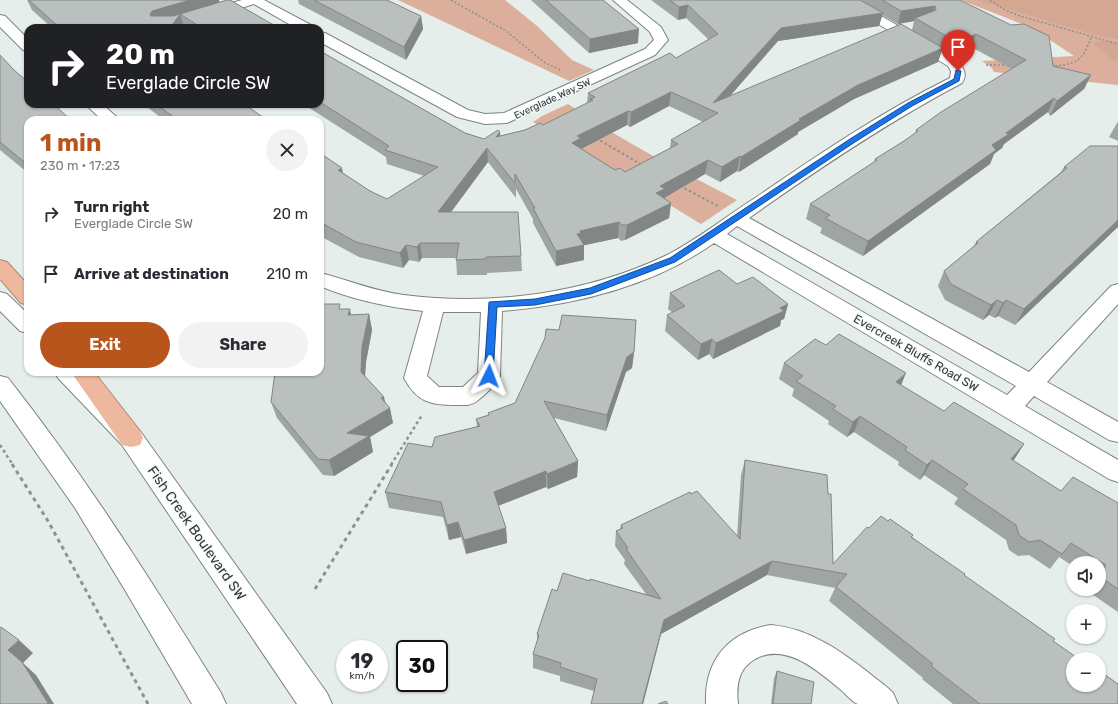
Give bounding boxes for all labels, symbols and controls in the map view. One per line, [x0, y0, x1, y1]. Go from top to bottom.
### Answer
pin [941, 30, 975, 71]
icon: arrive [947, 36, 969, 58]
text: 20 m [106, 38, 175, 71]
icon: right [40, 40, 92, 92]
text: Everglade Circle SW [106, 72, 271, 94]
street label: Everglade Way SW [512, 76, 593, 122]
text: 1 min [40, 129, 101, 157]
button: close [266, 129, 308, 171]
text: 230 m · 17:23 [40, 158, 120, 173]
text: Turn right [74, 198, 149, 216]
icon: right [40, 203, 62, 225]
text: 20 m [273, 205, 308, 223]
text: Everglade Circle SW [74, 216, 193, 231]
icon: arrive [40, 263, 62, 285]
text: Arrive at destination [74, 265, 229, 283]
text: 210 m [266, 265, 308, 283]
street label: Evercreek Bluffs Road SW [851, 311, 981, 395]
button: Exit [40, 322, 170, 368]
button: Share [178, 322, 308, 368]
position arrow [468, 355, 510, 397]
street label: Fish Creek Boulevard SW [144, 463, 249, 604]
map controls [1066, 556, 1106, 692]
button: sound [1066, 556, 1106, 596]
button: + [1066, 604, 1106, 644]
speed limit sign: 30 [396, 640, 448, 692]
text: 19 [351, 649, 373, 673]
button: − [1066, 652, 1106, 692]
text: km/h [350, 670, 374, 682]

